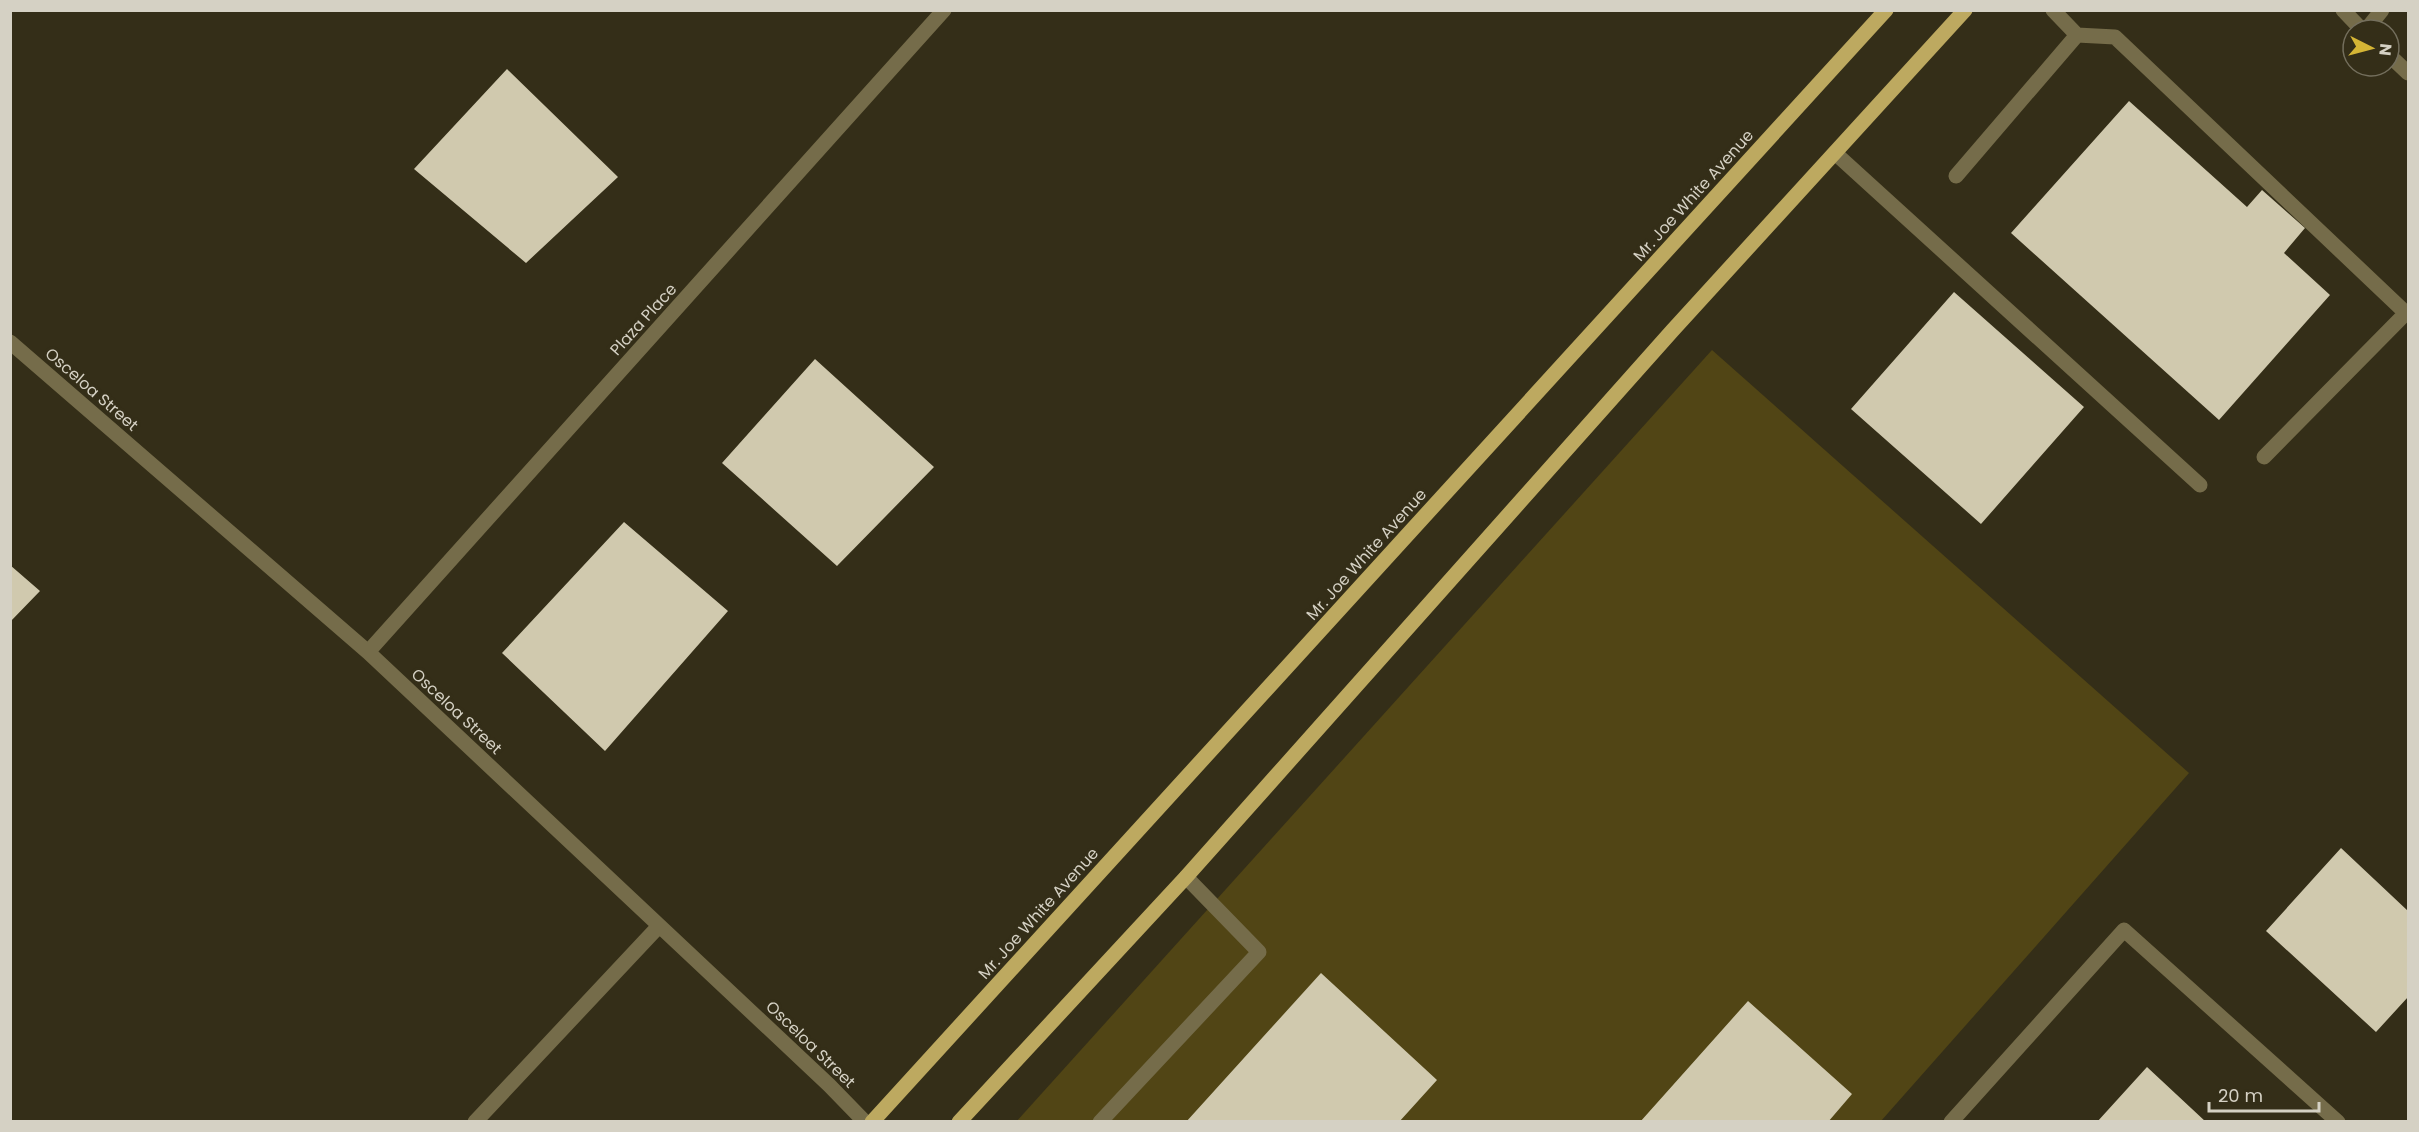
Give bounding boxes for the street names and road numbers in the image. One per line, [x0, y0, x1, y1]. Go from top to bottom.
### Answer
street label: Mr. Joe White Avenue [1628, 124, 1759, 266]
street label: Plaza Place [605, 278, 682, 360]
street label: Osceloa Street [40, 342, 143, 436]
street label: Mr. Joe White Avenue [1301, 483, 1432, 625]
street label: Osceloa Street [406, 663, 507, 760]
street label: Mr. Joe White Avenue [973, 842, 1104, 984]
street label: Osceloa Street [761, 996, 861, 1093]

